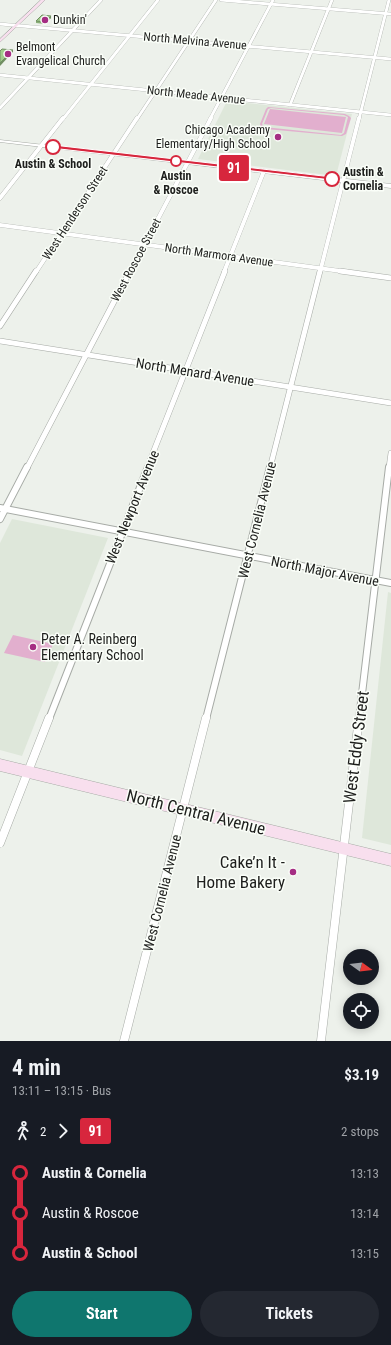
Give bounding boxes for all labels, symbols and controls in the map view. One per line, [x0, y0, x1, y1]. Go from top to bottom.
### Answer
place label: Dunkin' [53, 13, 87, 27]
marker: Dunkin' [40, 15, 50, 25]
street label: North Melvina Avenue [143, 30, 248, 53]
place label: Belmont Evangelical Church [16, 40, 106, 68]
marker: Belmont Evangelical Church [3, 49, 13, 59]
street label: North Meade Avenue [146, 83, 246, 107]
place label: Chicago Academy Elementary/High School [156, 123, 270, 151]
marker: Chicago Academy Elementary/High School [273, 132, 283, 142]
marker: Austin & School [45, 139, 61, 155]
marker: Austin & Roscoe [170, 155, 182, 167]
line badge: 91 [216, 155, 252, 181]
place label: Austin & School [15, 157, 91, 171]
text: 91 [227, 160, 241, 176]
street label: West Henderson Street [40, 163, 111, 262]
place label: Austin & Cornelia [343, 165, 384, 193]
place label: Austin & Roscoe [154, 169, 199, 197]
marker: Austin & Cornelia [324, 171, 340, 187]
street label: West Roscoe Street [108, 216, 164, 304]
street label: North Marmora Avenue [164, 240, 275, 270]
street label: North Menard Avenue [135, 355, 256, 389]
street label: West Newport Avenue [102, 447, 162, 566]
street label: West Cornelia Avenue [235, 459, 279, 580]
street label: North Major Avenue [270, 553, 381, 589]
place label: Peter A. Reinberg Elementary School [41, 631, 144, 663]
marker: Peter A. Reinberg Elementary School [28, 642, 38, 652]
street label: West Eddy Street [339, 690, 373, 804]
street label: North Central Avenue [124, 785, 268, 839]
street label: West Cornelia Avenue [140, 832, 184, 953]
place label: Cake’n It - Home Bakery [196, 852, 285, 892]
marker: Cake’n It - Home Bakery [288, 867, 298, 877]
north arrow [343, 949, 379, 985]
map controls [343, 949, 379, 1029]
button: locate [343, 993, 379, 1029]
text: 4 min [12, 1055, 61, 1080]
text: $3.19 [344, 1066, 379, 1084]
text: 13:11 – 13:15 · Bus [12, 1083, 111, 1098]
icon: walk [12, 1120, 34, 1142]
icon: forward [52, 1120, 74, 1142]
text: 91 [88, 1123, 103, 1139]
text: 2 [40, 1124, 46, 1139]
text: 2 stops [341, 1124, 379, 1139]
text: Austin & Cornelia [42, 1164, 147, 1182]
text: 13:13 [350, 1166, 379, 1181]
text: Austin & Roscoe [42, 1204, 139, 1222]
text: 13:14 [350, 1206, 379, 1221]
text: Austin & School [42, 1244, 138, 1262]
text: 13:15 [350, 1246, 379, 1261]
button: Start [12, 1291, 192, 1337]
button: Tickets [200, 1291, 379, 1337]

